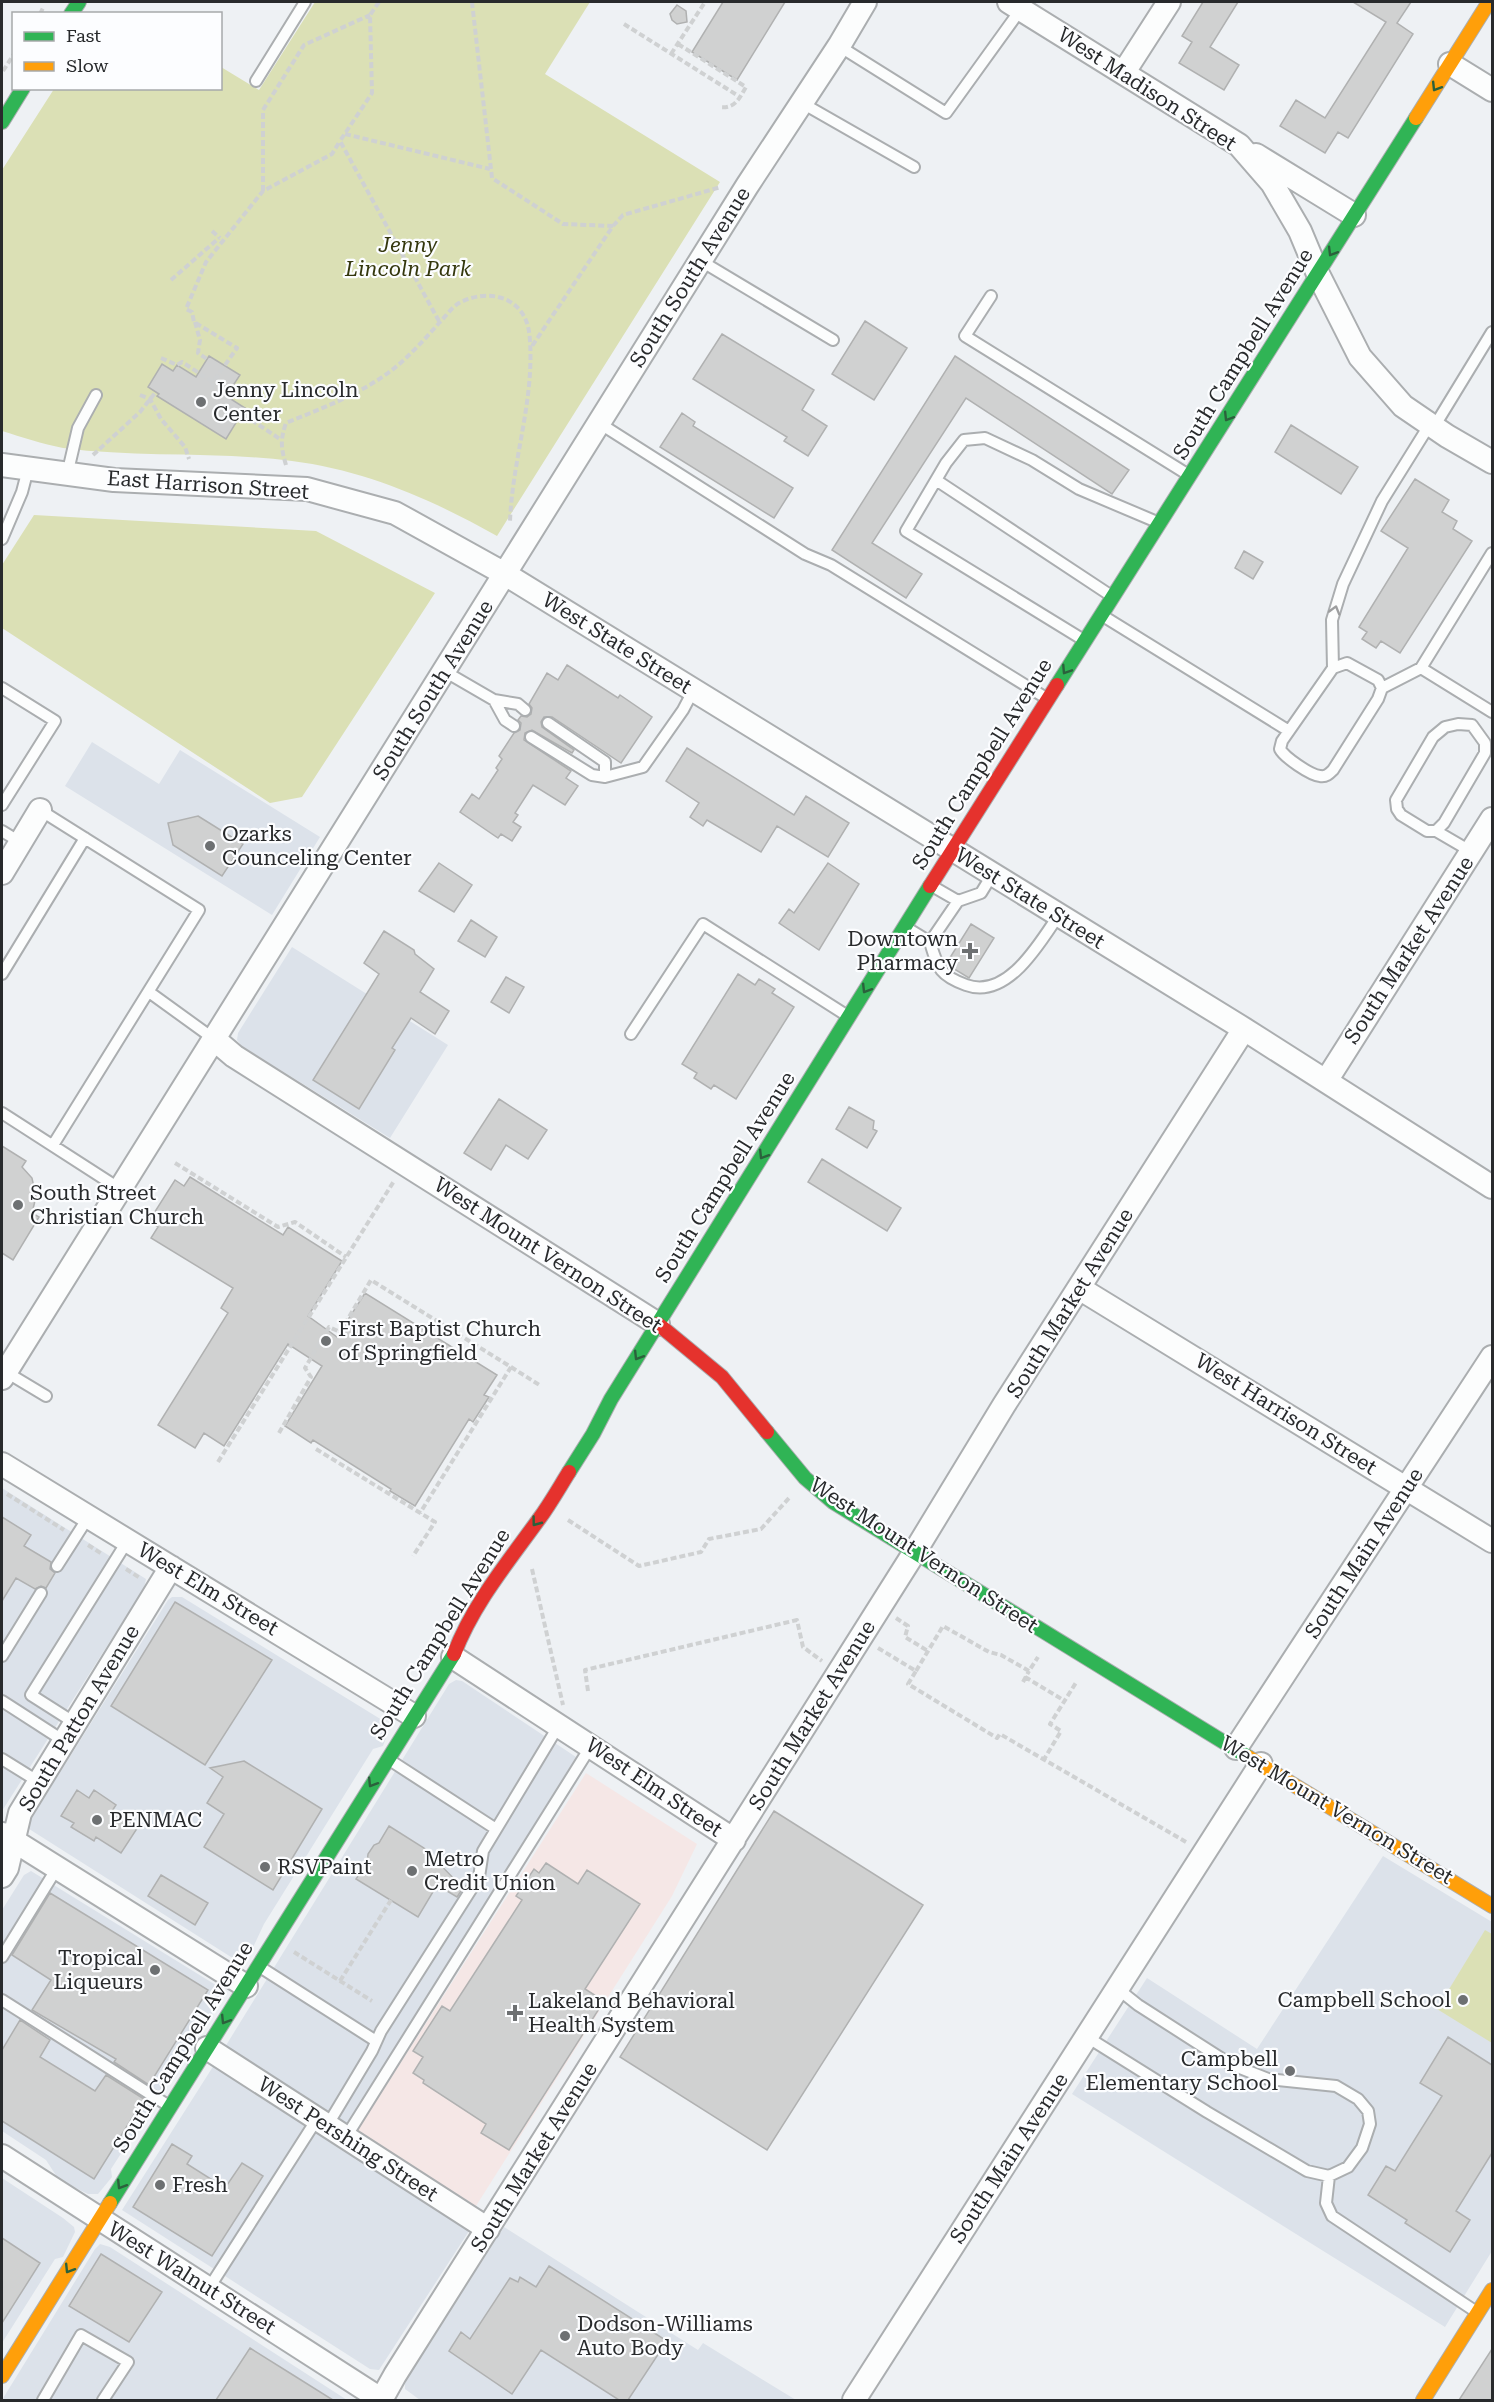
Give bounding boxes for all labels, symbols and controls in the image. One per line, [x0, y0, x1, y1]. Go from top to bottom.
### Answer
legend [12, 12, 222, 90]
street label: West Madison Street [1053, 22, 1241, 156]
text: Fast [66, 25, 101, 46]
text: Slow [66, 55, 108, 76]
one-way arrow [1431, 81, 1443, 91]
street label: South South Avenue [625, 183, 755, 371]
park label: Jenny Lincoln Park [344, 233, 472, 281]
street label: South Campbell Avenue [1168, 244, 1318, 464]
one-way arrow [1328, 246, 1339, 256]
place label: Jenny Lincoln Center [213, 378, 359, 426]
marker: Jenny Lincoln Center [194, 395, 208, 409]
one-way arrow [1223, 411, 1235, 421]
street label: East Harrison Street [106, 466, 310, 504]
street label: West State Street [538, 587, 696, 699]
street label: South South Avenue [368, 596, 498, 784]
one-way arrow [1328, 605, 1340, 616]
street label: South Campbell Avenue [907, 654, 1057, 874]
one-way arrow [1063, 663, 1074, 674]
place label: Ozarks Counceling Center [222, 822, 412, 870]
marker: Ozarks Counceling Center [203, 839, 217, 853]
street label: West State Street [951, 842, 1109, 954]
street label: South Market Avenue [1339, 852, 1479, 1048]
place label: Downtown Pharmacy [847, 927, 959, 975]
marker: Downtown Pharmacy [963, 944, 977, 958]
one-way arrow [861, 983, 873, 993]
street label: South Campbell Avenue [650, 1067, 800, 1287]
one-way arrow [759, 1149, 771, 1159]
street label: West Mount Vernon Street [430, 1172, 667, 1338]
place label: South Street Christian Church [30, 1181, 204, 1229]
marker: South Street Christian Church [11, 1198, 25, 1212]
street label: South Market Avenue [1002, 1204, 1138, 1402]
place label: First Baptist Church of Springfield [338, 1317, 542, 1365]
marker: First Baptist Church of Springfield [319, 1334, 333, 1348]
street label: West Harrison Street [1191, 1348, 1381, 1480]
one-way arrow [634, 1349, 645, 1360]
street label: South Main Avenue [1300, 1463, 1428, 1643]
street label: West Mount Vernon Street [806, 1472, 1043, 1638]
one-way arrow [532, 1516, 543, 1527]
street label: South Campbell Avenue [365, 1524, 515, 1744]
street label: West Elm Street [133, 1538, 283, 1641]
street label: South Market Avenue [744, 1616, 880, 1814]
street label: South Patton Avenue [14, 1621, 144, 1815]
street label: West Mount Vernon Street [1216, 1731, 1458, 1889]
street label: West Elm Street [581, 1732, 727, 1842]
one-way arrow [367, 1777, 379, 1787]
place label: PENMAC [109, 1808, 202, 1832]
marker: PENMAC [90, 1813, 104, 1827]
place label: Metro Credit Union [424, 1847, 556, 1895]
place label: RSVPaint [277, 1855, 372, 1879]
marker: RSVPaint [258, 1860, 272, 1874]
marker: Metro Credit Union [405, 1864, 419, 1878]
street label: South Campbell Avenue [108, 1937, 258, 2157]
place label: Tropical Liqueurs [54, 1946, 144, 1994]
marker: Tropical Liqueurs [148, 1963, 162, 1977]
place label: Campbell School [1278, 1988, 1452, 2012]
place label: Lakeland Behavioral Health System [528, 1989, 735, 2037]
marker: Campbell School [1456, 1993, 1470, 2007]
marker: Lakeland Behavioral Health System [506, 2004, 524, 2022]
one-way arrow [220, 2014, 232, 2024]
place label: Campbell Elementary School [1085, 2047, 1279, 2095]
street label: South Market Avenue [466, 2058, 602, 2256]
marker: Campbell Elementary School [1283, 2064, 1297, 2078]
street label: South Main Avenue [945, 2068, 1073, 2248]
street label: West Pershing Street [254, 2072, 443, 2206]
place label: Fresh [172, 2173, 228, 2197]
one-way arrow [117, 2178, 128, 2189]
marker: Fresh [153, 2178, 167, 2192]
street label: West Walnut Street [104, 2217, 280, 2339]
one-way arrow [64, 2263, 76, 2273]
place label: Dodson-Williams Auto Body [577, 2312, 753, 2360]
marker: Dodson-Williams Auto Body [558, 2329, 572, 2343]

